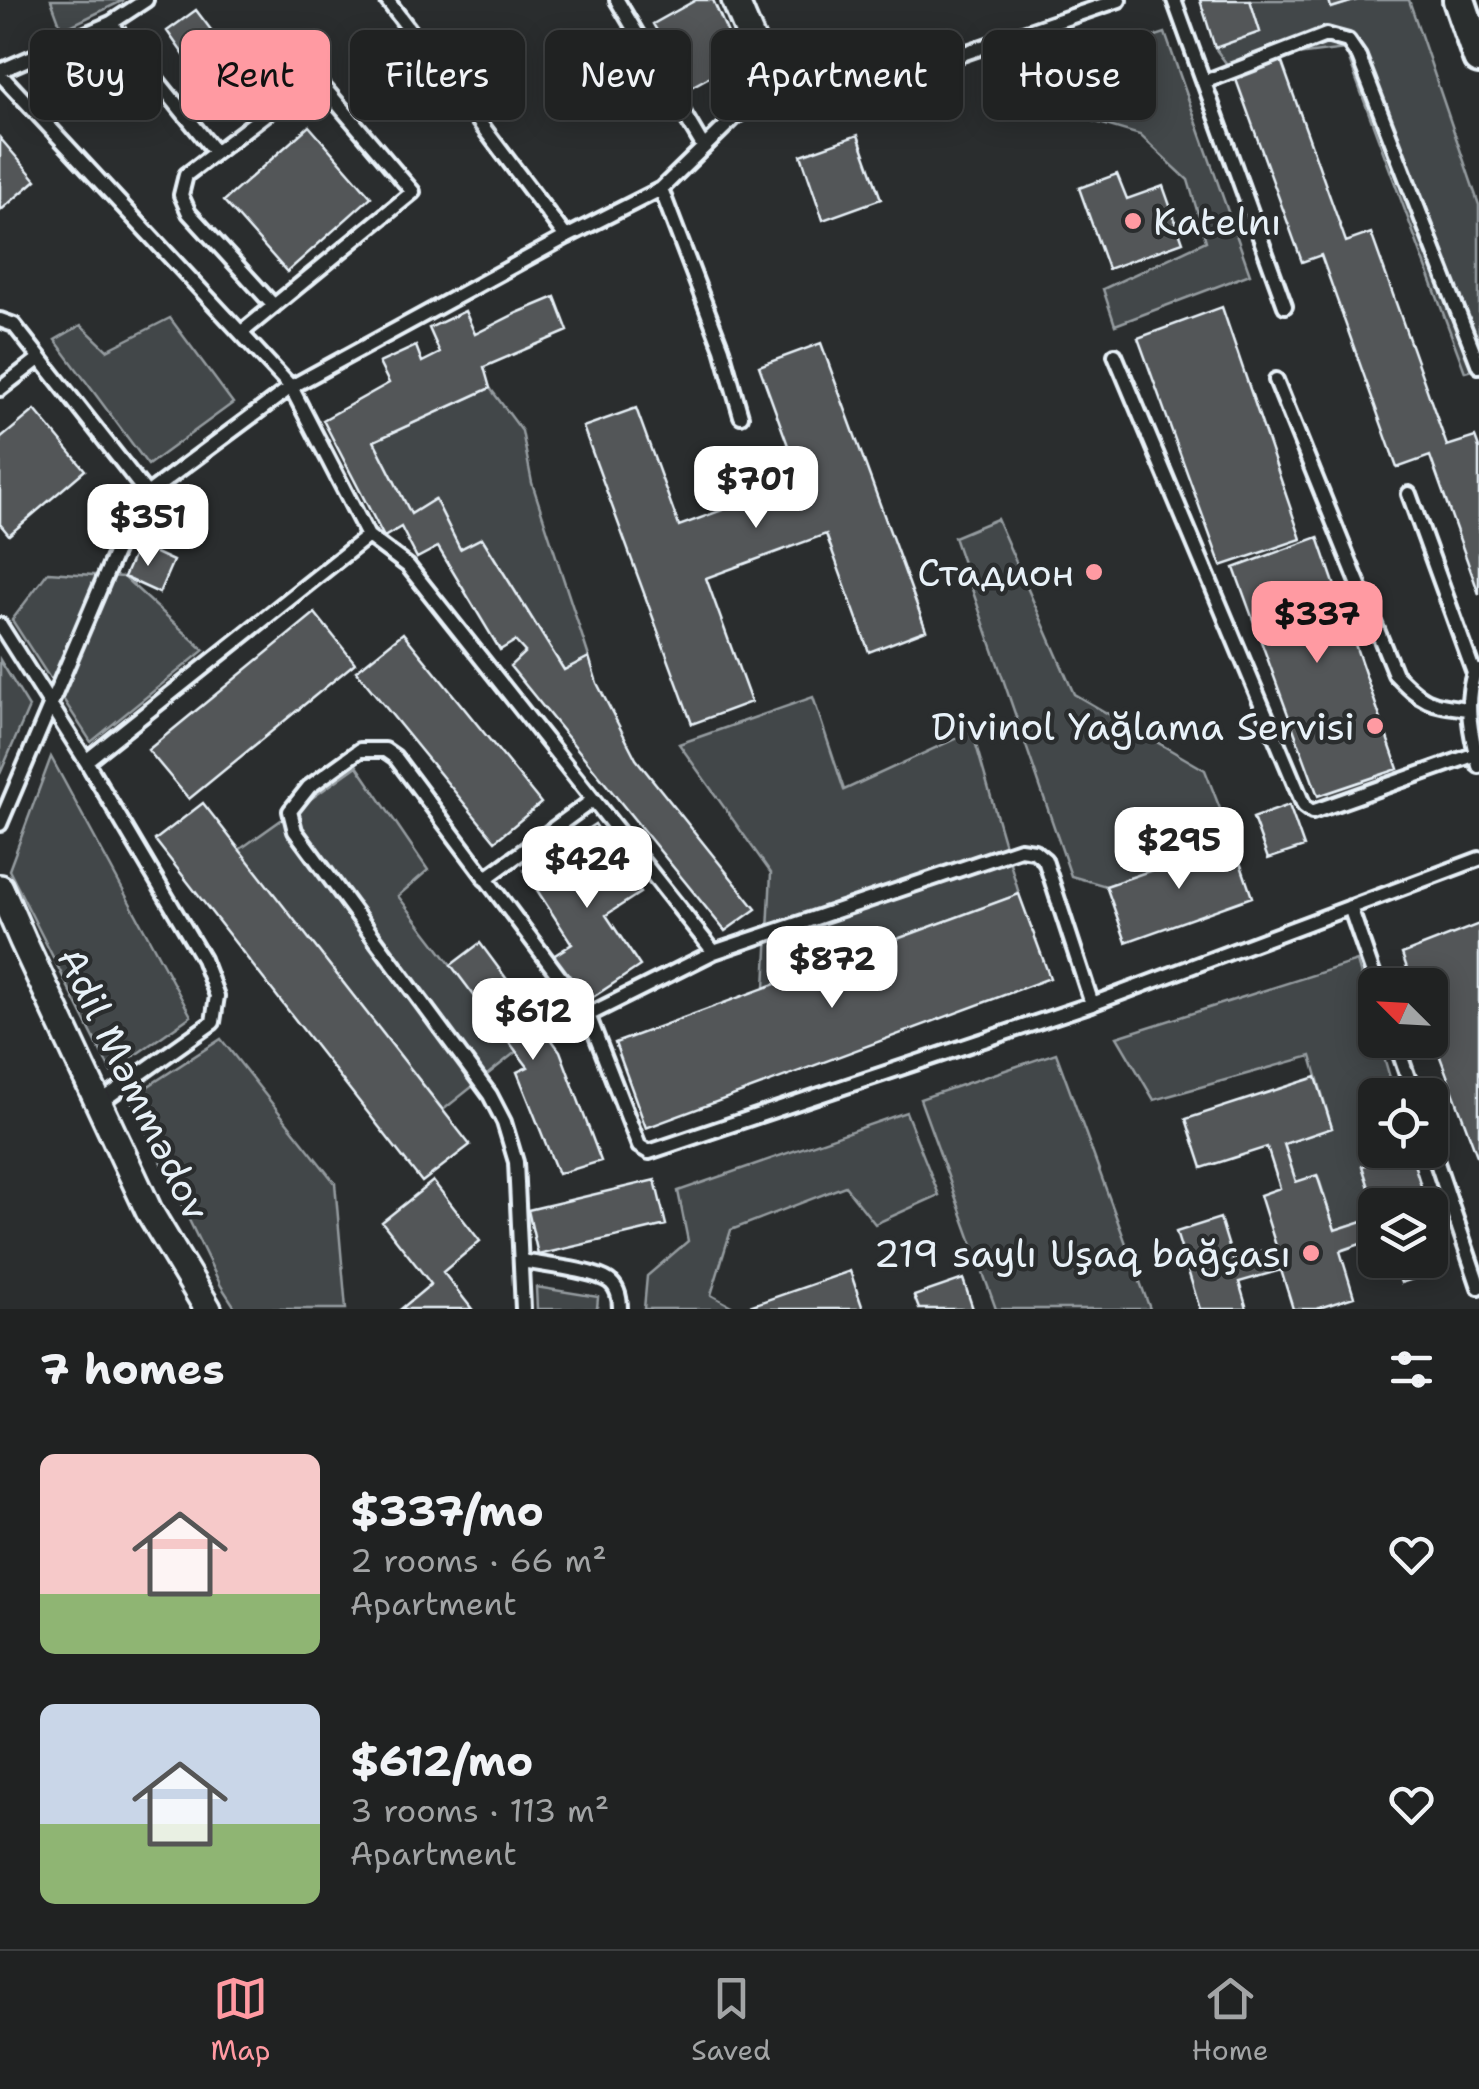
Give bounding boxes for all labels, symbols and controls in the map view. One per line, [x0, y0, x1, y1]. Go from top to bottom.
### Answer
chip: Buy [30, 30, 161, 120]
chip: Rent [181, 30, 330, 120]
chip: Filters [350, 30, 525, 120]
chip: New [545, 30, 691, 120]
chip: Apartment [711, 30, 963, 120]
chip: House [983, 30, 1156, 120]
place label: Katelnı [1153, 196, 1281, 247]
marker: Katelnı [1122, 210, 1144, 232]
pin: $701 [697, 446, 815, 531]
text: $701 [716, 457, 796, 500]
pin: $351 [89, 484, 207, 569]
text: $351 [109, 495, 187, 538]
place label: Стадион [917, 547, 1074, 598]
marker: Стадион [1083, 561, 1105, 583]
pin: $337 [1258, 581, 1376, 666]
text: $337 [1274, 592, 1360, 635]
place label: Divinol Yağlama Servisi [931, 701, 1355, 752]
marker: Divinol Yağlama Servisi [1364, 715, 1386, 737]
pin: $295 [1120, 807, 1238, 892]
text: $295 [1137, 818, 1221, 861]
pin: $424 [528, 826, 646, 911]
text: $424 [544, 837, 630, 880]
pin: $872 [773, 926, 891, 1011]
text: $872 [788, 937, 876, 980]
street label: Adil Məmmədov [46, 939, 222, 1229]
north arrow [1358, 968, 1448, 1058]
map controls [1358, 968, 1448, 1278]
pin: $612 [474, 978, 592, 1063]
text: $612 [494, 989, 572, 1032]
button: locate [1358, 1078, 1448, 1168]
button: layers [1358, 1188, 1448, 1278]
place label: 219 saylı Uşaq bağçası [873, 1228, 1291, 1279]
marker: 219 saylı Uşaq bağçası [1300, 1242, 1322, 1264]
text: 7 homes [40, 1341, 225, 1397]
icon: filters [1384, 1342, 1439, 1397]
text: $337/mo [350, 1483, 544, 1539]
icon: home [120, 1494, 240, 1614]
icon: heart [1384, 1527, 1439, 1582]
text: 2 rooms · 66 m² [350, 1539, 607, 1582]
text: Apartment [350, 1582, 517, 1625]
text: $612/mo [350, 1733, 533, 1789]
icon: home [120, 1744, 240, 1864]
icon: heart [1384, 1777, 1439, 1832]
text: 3 rooms · 113 m² [350, 1789, 609, 1832]
text: Apartment [350, 1832, 517, 1875]
tab: Map [210, 1971, 270, 2069]
tab: Saved [691, 1971, 771, 2069]
tab: Home [1192, 1971, 1269, 2069]

